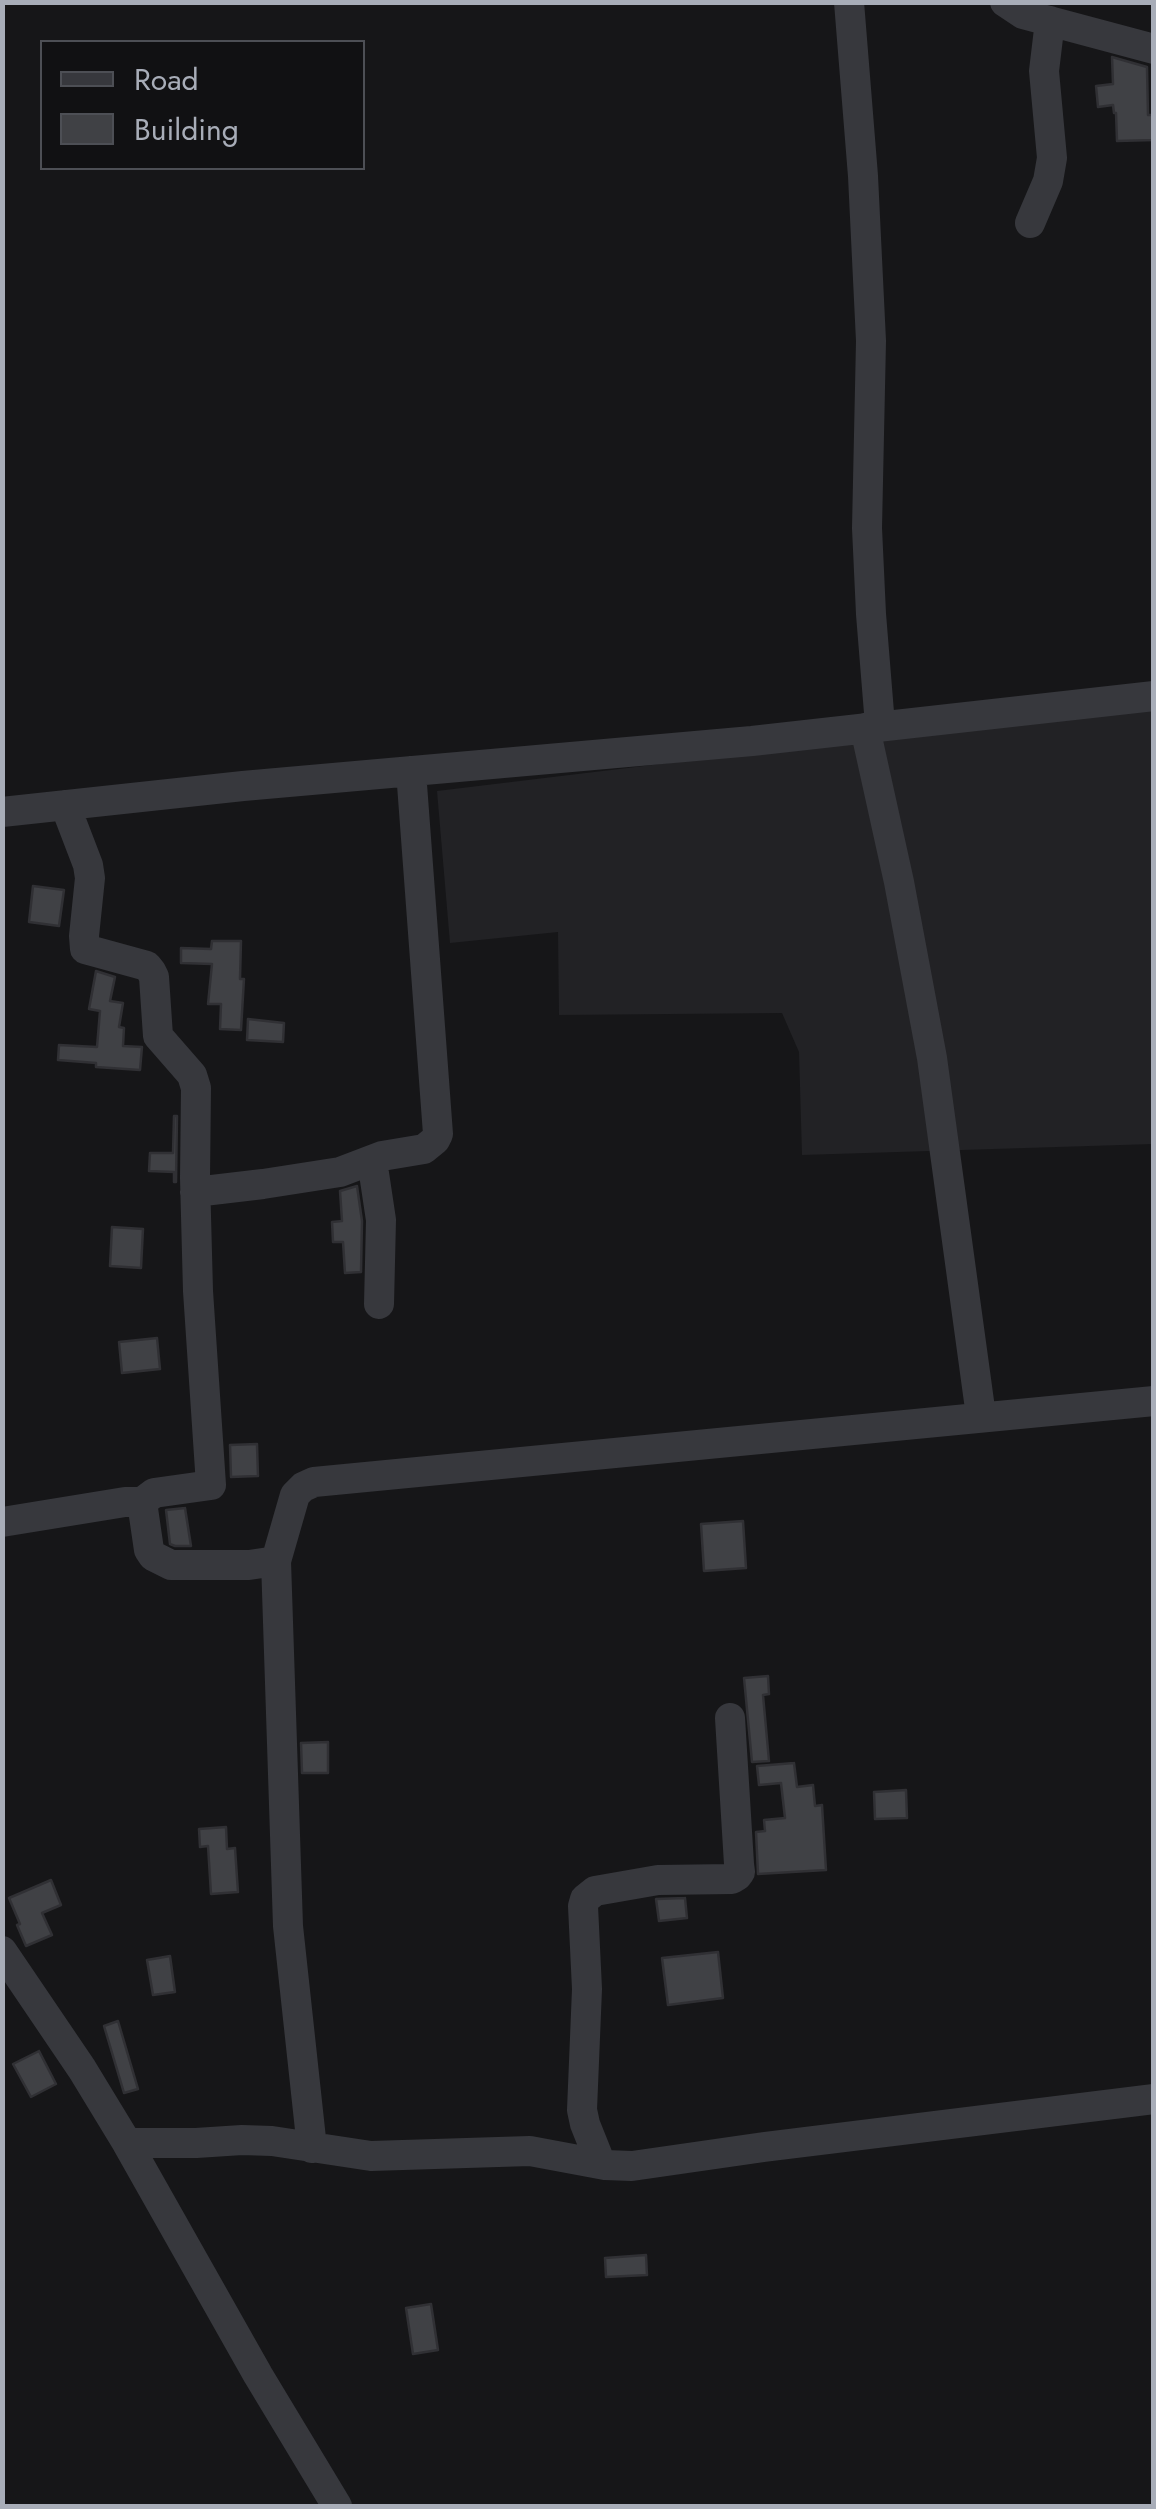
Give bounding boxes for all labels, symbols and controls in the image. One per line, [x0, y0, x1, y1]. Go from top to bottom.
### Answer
legend [40, 40, 365, 170]
text: Road [134, 58, 199, 101]
text: Building [134, 108, 239, 151]

